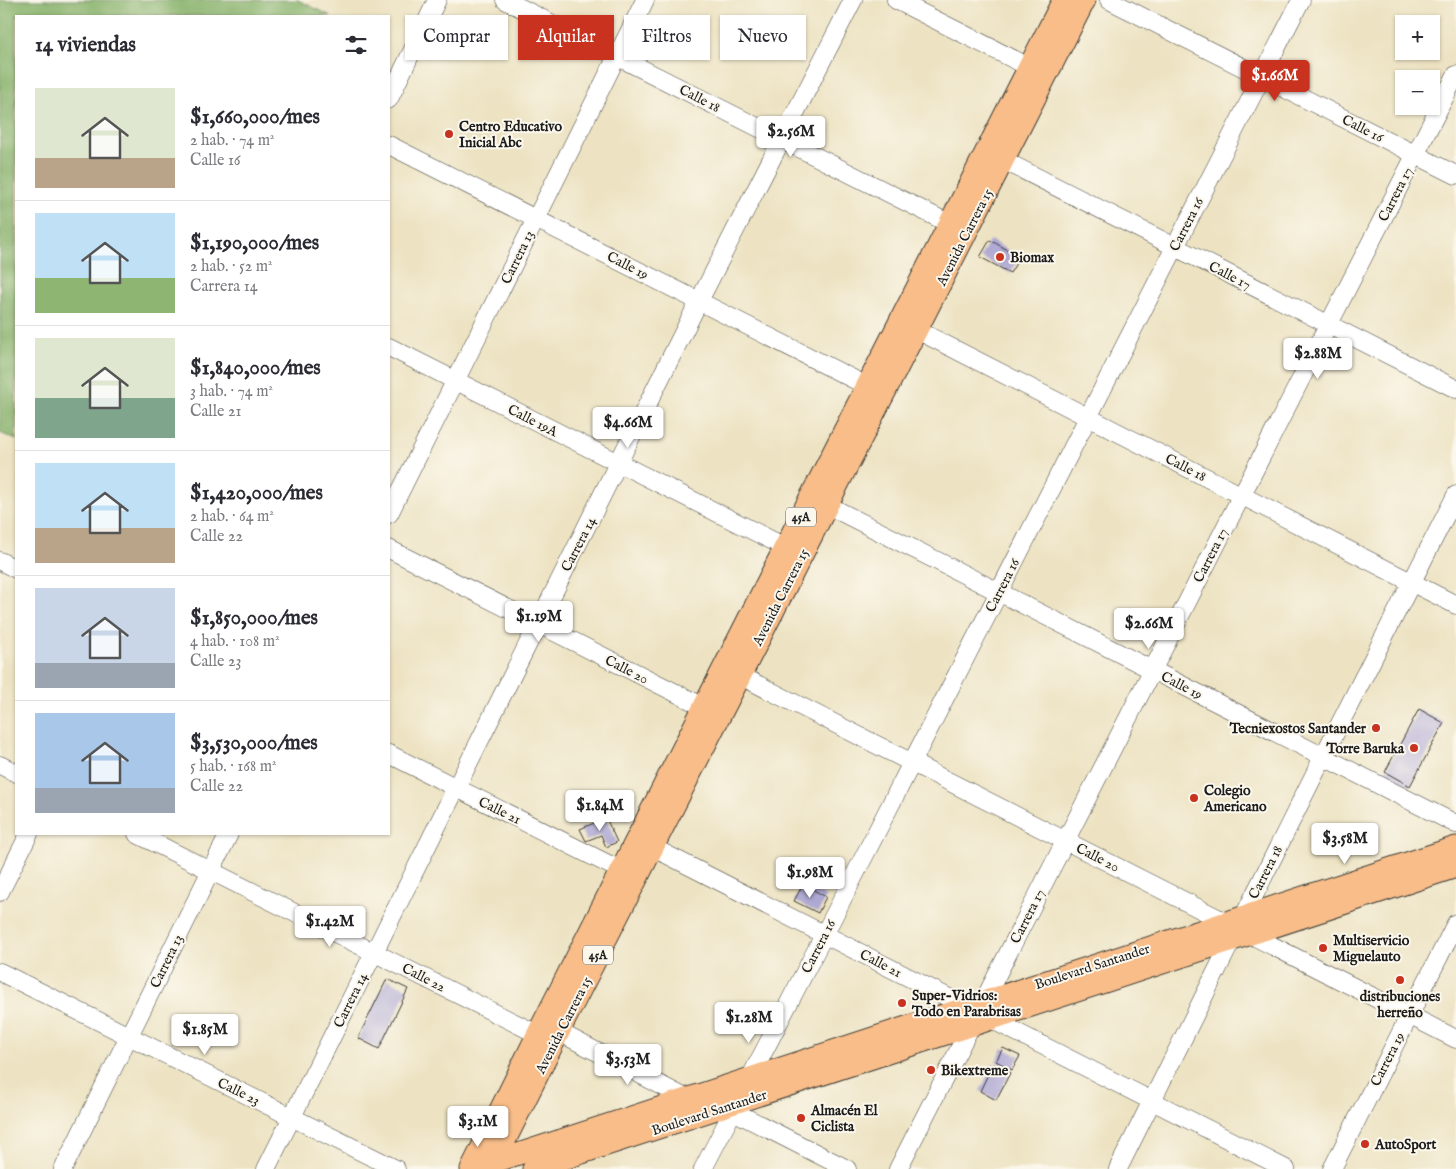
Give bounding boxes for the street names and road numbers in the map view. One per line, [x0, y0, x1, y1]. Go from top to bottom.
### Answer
street label: Calle 18 [676, 81, 723, 117]
street label: Calle 16 [1339, 111, 1387, 147]
street label: Carrera 17 [1375, 164, 1417, 225]
street label: Avenida Carrera 15 [932, 186, 997, 290]
street label: Carrera 16 [1166, 193, 1209, 254]
street label: Carrera 13 [497, 228, 539, 287]
street label: Calle 19 [604, 248, 651, 284]
street label: Calle 17 [1205, 258, 1254, 294]
street label: Calle 19A [504, 401, 561, 441]
street label: Calle 18 [1162, 450, 1209, 486]
road number: 45A [786, 508, 816, 526]
street label: Carrera 14 [557, 514, 600, 575]
street label: Carrera 17 [1190, 525, 1232, 586]
street label: Avenida Carrera 15 [748, 546, 813, 650]
street label: Carrera 16 [982, 554, 1025, 615]
street label: Calle 20 [602, 651, 651, 689]
street label: Calle 19 [1158, 668, 1205, 704]
street label: Calle 21 [475, 793, 524, 829]
street label: Calle 20 [1073, 839, 1122, 877]
street label: Carrera 18 [1245, 843, 1287, 902]
street label: Carrera 17 [1007, 886, 1049, 947]
street label: Carrera 16 [798, 915, 841, 976]
street label: Carrera 13 [146, 932, 188, 991]
street label: Boulevard Santander [1032, 940, 1152, 994]
road number: 45A [583, 946, 613, 964]
street label: Calle 21 [856, 946, 905, 982]
street label: Calle 22 [399, 959, 449, 997]
street label: Carrera 14 [330, 970, 372, 1031]
street label: Avenida Carrera 15 [531, 974, 596, 1078]
street label: Carrera 19 [1367, 1029, 1409, 1090]
street label: Calle 23 [214, 1074, 263, 1110]
street label: Boulevard Santander [649, 1086, 769, 1140]

